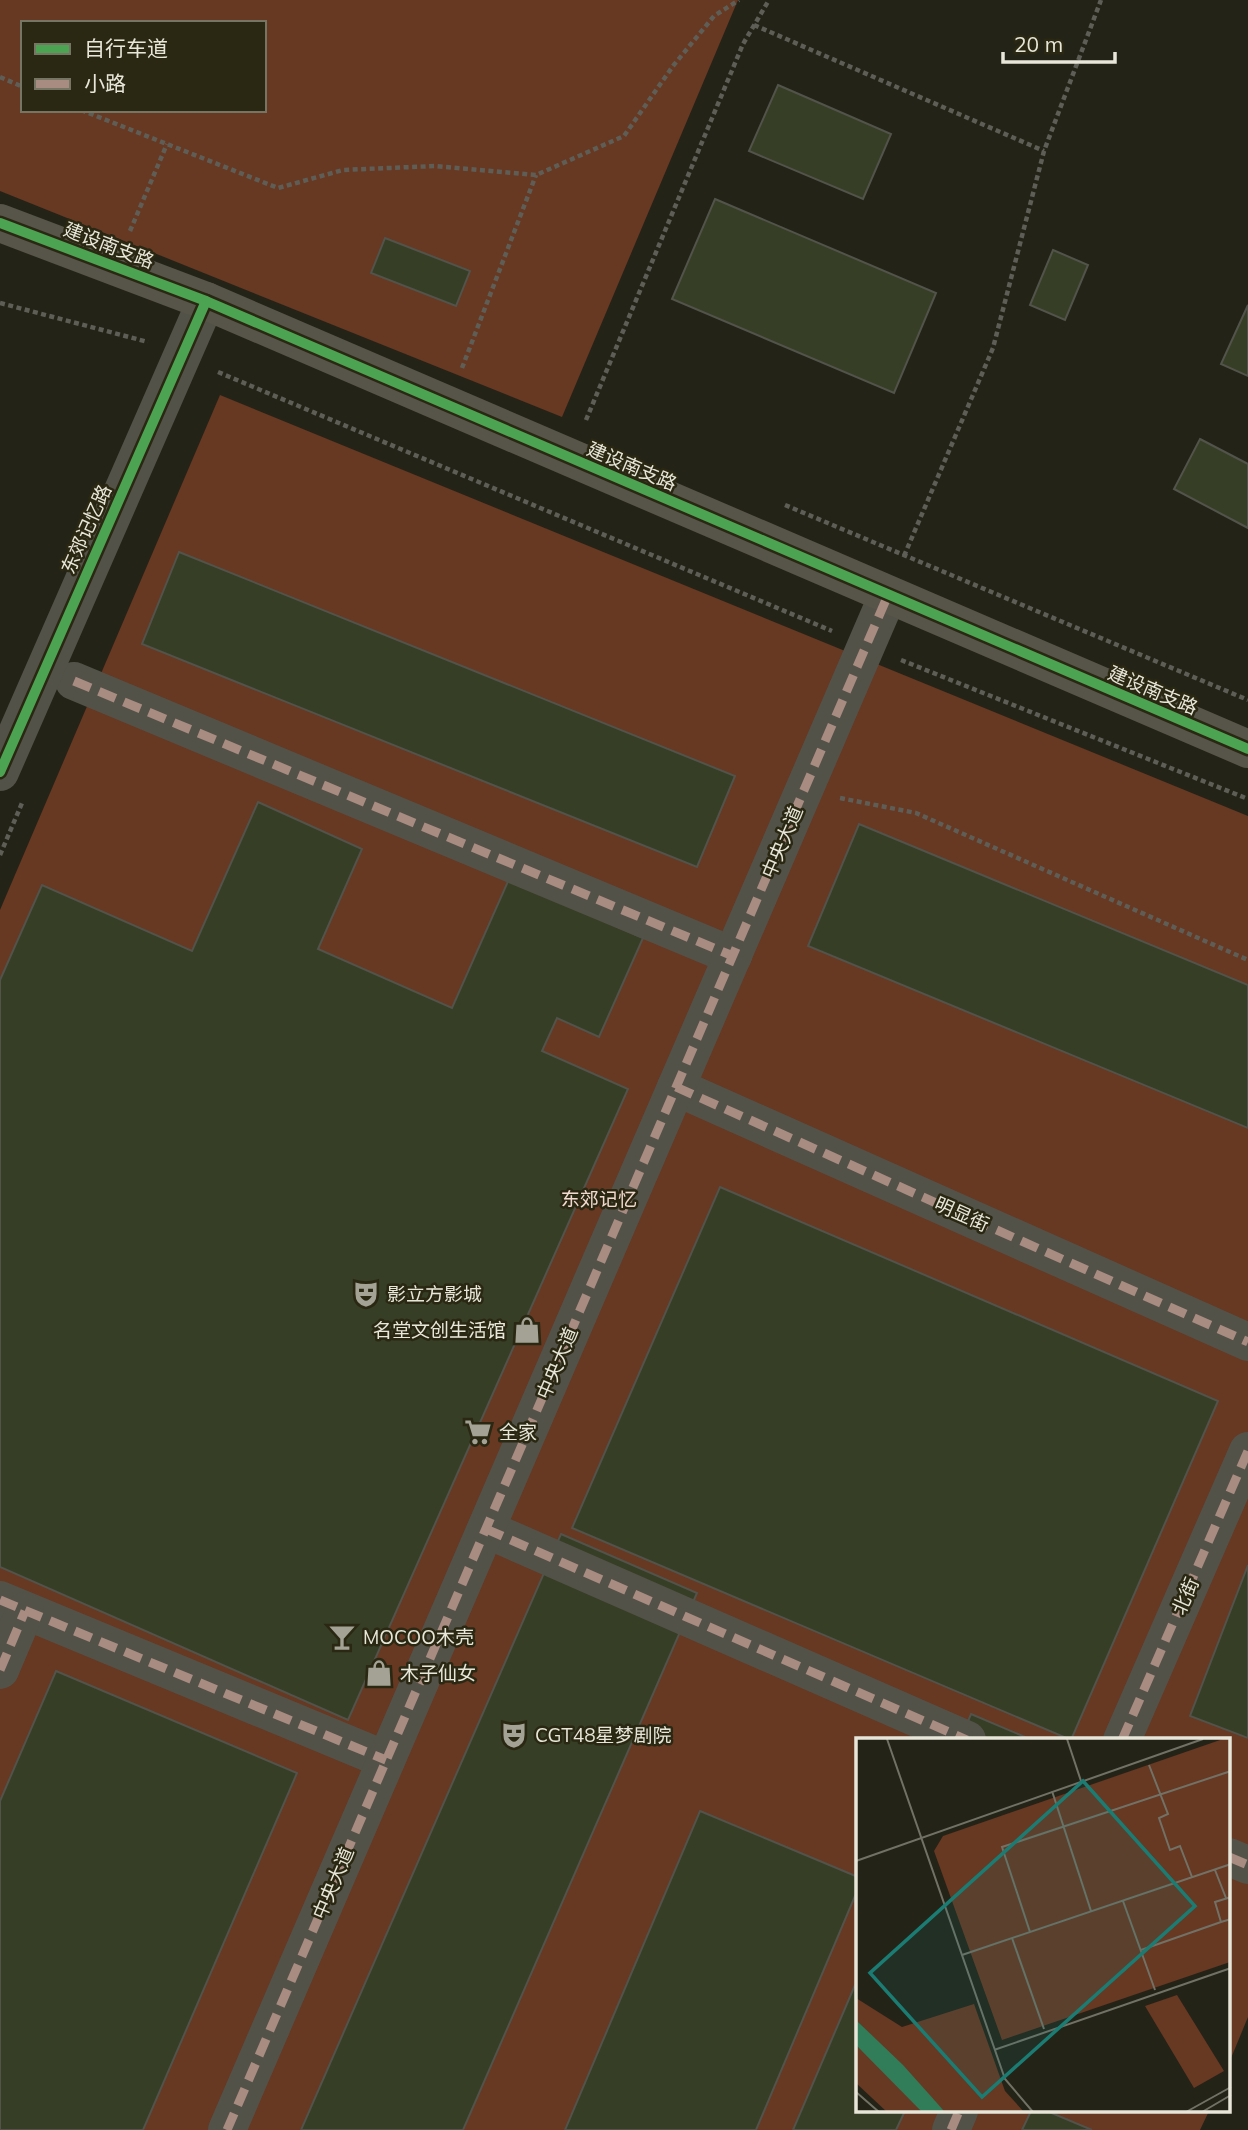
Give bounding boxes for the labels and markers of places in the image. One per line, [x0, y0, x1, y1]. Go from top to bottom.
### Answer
theatre icon: 影立方影城 [351, 1279, 381, 1309]
place label: 影立方影城 [387, 1282, 482, 1306]
shop icon: 名堂文创生活馆 [512, 1315, 542, 1345]
place label: 名堂文创生活馆 [373, 1318, 506, 1342]
supermarket icon: 全家 [463, 1417, 493, 1447]
place label: 全家 [499, 1420, 537, 1444]
bar icon: MOCOO木壳 [327, 1622, 357, 1652]
place label: MOCOO木壳 [363, 1625, 474, 1649]
shop icon: 木子仙女 [364, 1658, 394, 1688]
place label: 木子仙女 [400, 1661, 476, 1685]
theatre icon: CGT48星梦剧院 [499, 1720, 529, 1750]
place label: CGT48星梦剧院 [535, 1723, 672, 1747]

